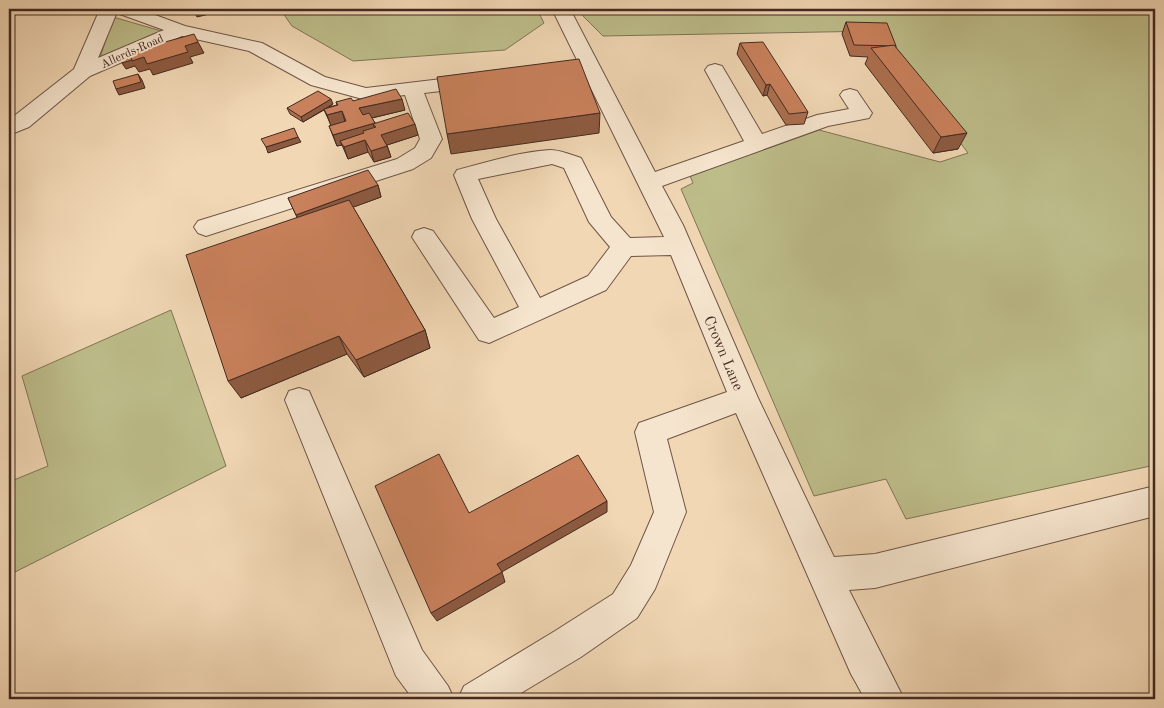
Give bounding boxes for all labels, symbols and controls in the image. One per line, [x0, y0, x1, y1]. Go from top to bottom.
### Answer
street label: Allerds Road [99, 33, 166, 71]
street label: Crown Lane [700, 314, 745, 393]

